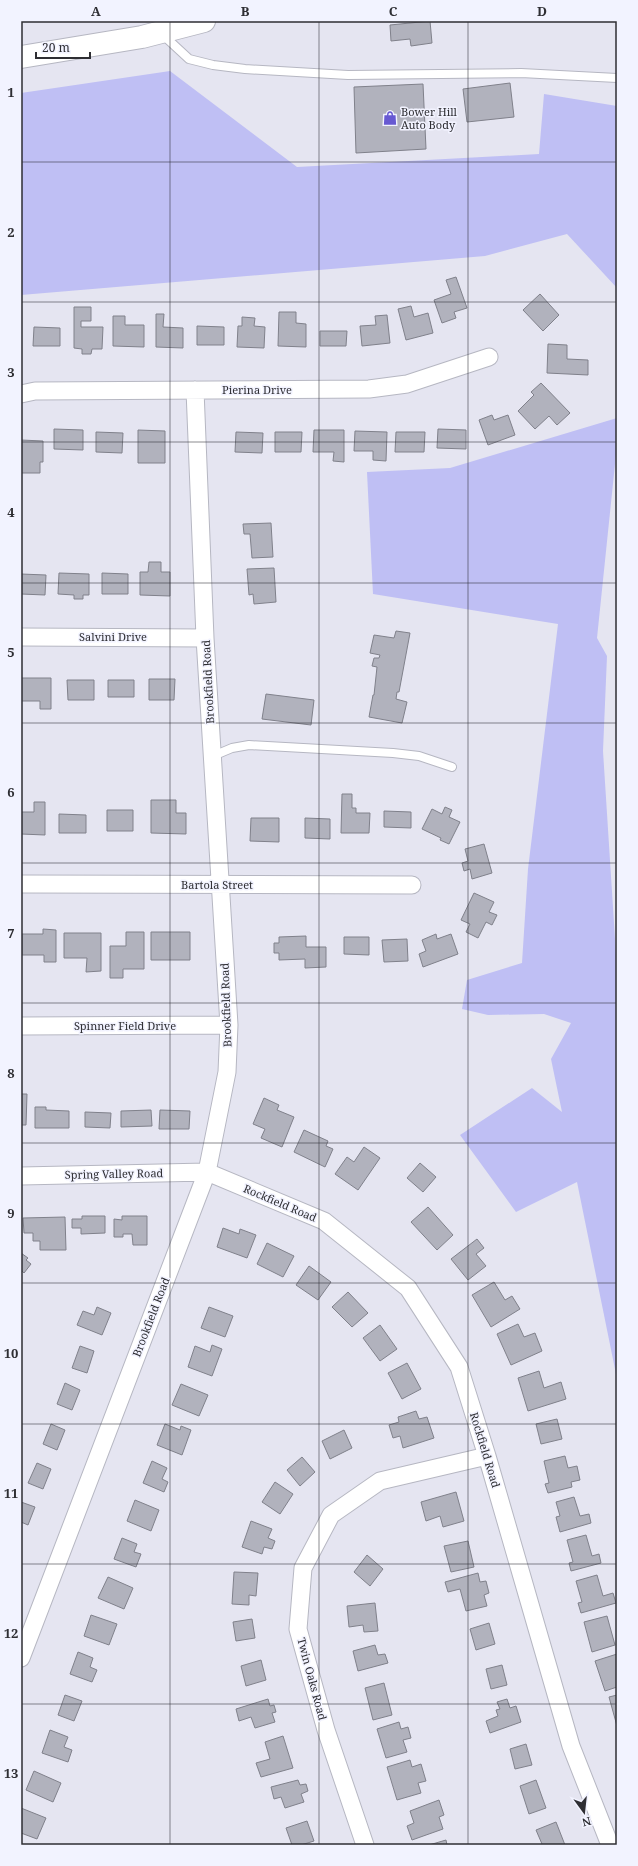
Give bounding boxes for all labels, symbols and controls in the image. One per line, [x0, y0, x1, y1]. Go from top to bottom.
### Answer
text: A [91, 2, 101, 20]
text: B [241, 2, 250, 20]
text: C [389, 2, 398, 20]
text: D [537, 2, 547, 20]
scale bar [36, 34, 90, 60]
text: 20 m [42, 39, 70, 56]
text: 1 [7, 83, 15, 101]
place label: Bower Hill Auto Body [401, 104, 458, 132]
shop icon: Bower Hill Auto Body [382, 110, 398, 126]
text: 2 [7, 223, 15, 241]
text: 3 [7, 363, 15, 381]
street label: Pierina Drive [222, 382, 292, 397]
text: 4 [7, 503, 15, 521]
street label: Salvini Drive [79, 629, 147, 644]
street label: Brookfield Road [198, 639, 217, 724]
text: 5 [7, 643, 15, 661]
text: 6 [7, 783, 15, 801]
street label: Bartola Street [181, 877, 253, 892]
text: 7 [7, 924, 15, 942]
street label: Brookfield Road [217, 962, 234, 1047]
street label: Spinner Field Drive [74, 1018, 176, 1033]
text: 8 [7, 1064, 15, 1082]
street label: Spring Valley Road [65, 1165, 164, 1182]
street label: Rockfield Road [241, 1180, 319, 1225]
text: 9 [7, 1204, 15, 1222]
street label: Brookfield Road [128, 1275, 173, 1359]
text: 10 [4, 1344, 18, 1362]
street label: Rockfield Road [467, 1410, 504, 1490]
text: 11 [4, 1484, 18, 1502]
text: 12 [4, 1624, 18, 1642]
street label: Twin Oaks Road [294, 1636, 331, 1722]
text: 13 [4, 1764, 18, 1782]
north arrow [564, 1792, 604, 1832]
text: N [580, 1814, 593, 1831]

